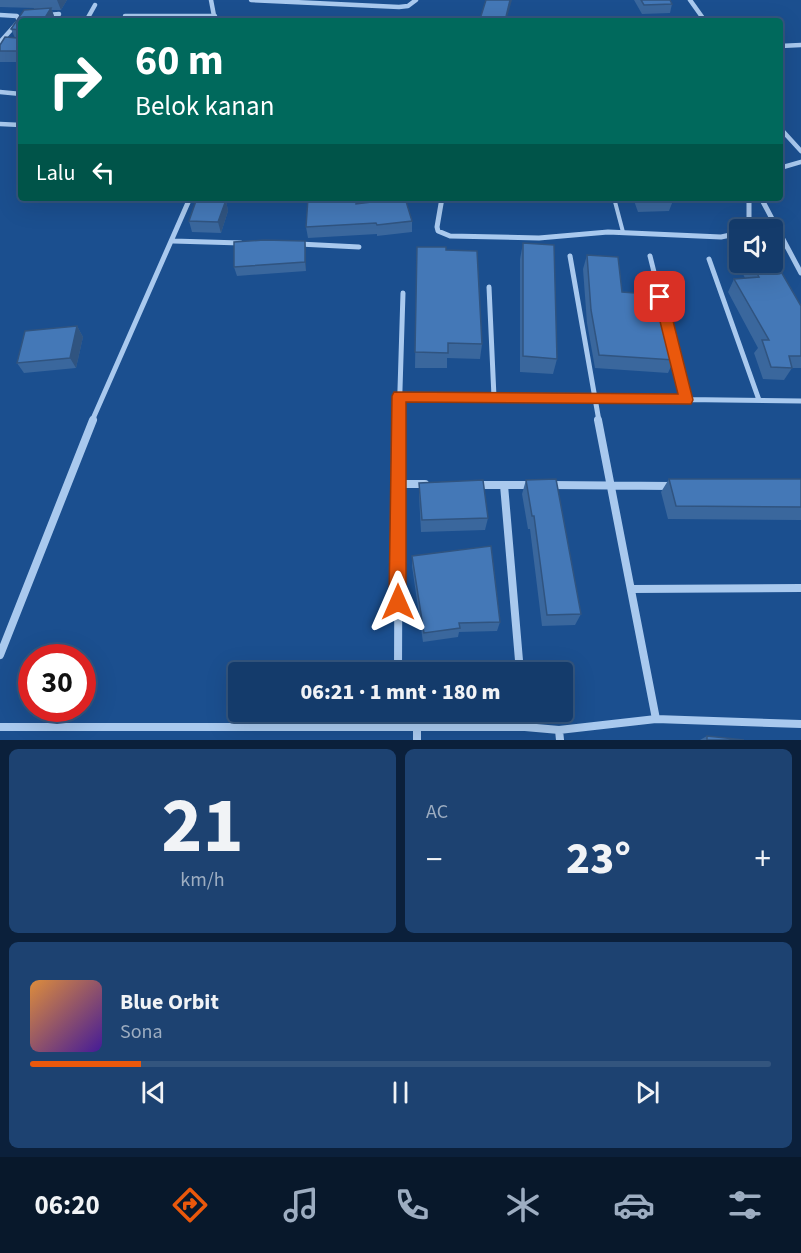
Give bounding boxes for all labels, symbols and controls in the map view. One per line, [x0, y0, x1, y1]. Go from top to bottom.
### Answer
text: 60 m [135, 31, 224, 91]
icon: right [36, 42, 114, 120]
text: Belok kanan [135, 87, 274, 126]
icon: left [87, 156, 120, 189]
text: Lalu [36, 157, 75, 189]
map controls [729, 219, 783, 273]
button: sound [729, 219, 783, 273]
pin [634, 271, 685, 322]
icon: arrive [643, 280, 676, 313]
position arrow [366, 570, 430, 634]
speed limit sign: 30 [18, 644, 96, 722]
text: 06:21 · 1 mnt · 180 m [300, 676, 501, 708]
text: 21 [161, 771, 244, 882]
text: AC [426, 798, 448, 826]
text: 23° [566, 827, 631, 891]
text: − [426, 836, 442, 883]
text: + [755, 836, 771, 883]
text: km/h [180, 866, 225, 894]
text: Blue Orbit [120, 986, 219, 1018]
text: Sona [120, 1018, 163, 1046]
icon: previous [137, 1076, 170, 1109]
icon: pause [384, 1076, 417, 1109]
icon: next [631, 1076, 664, 1109]
icon: directions [169, 1184, 211, 1226]
icon: music [280, 1184, 322, 1226]
icon: phone [391, 1184, 433, 1226]
icon: climate [502, 1184, 544, 1226]
icon: car [613, 1184, 655, 1226]
icon: filters [724, 1184, 766, 1226]
text: 06:20 [35, 1186, 100, 1225]

